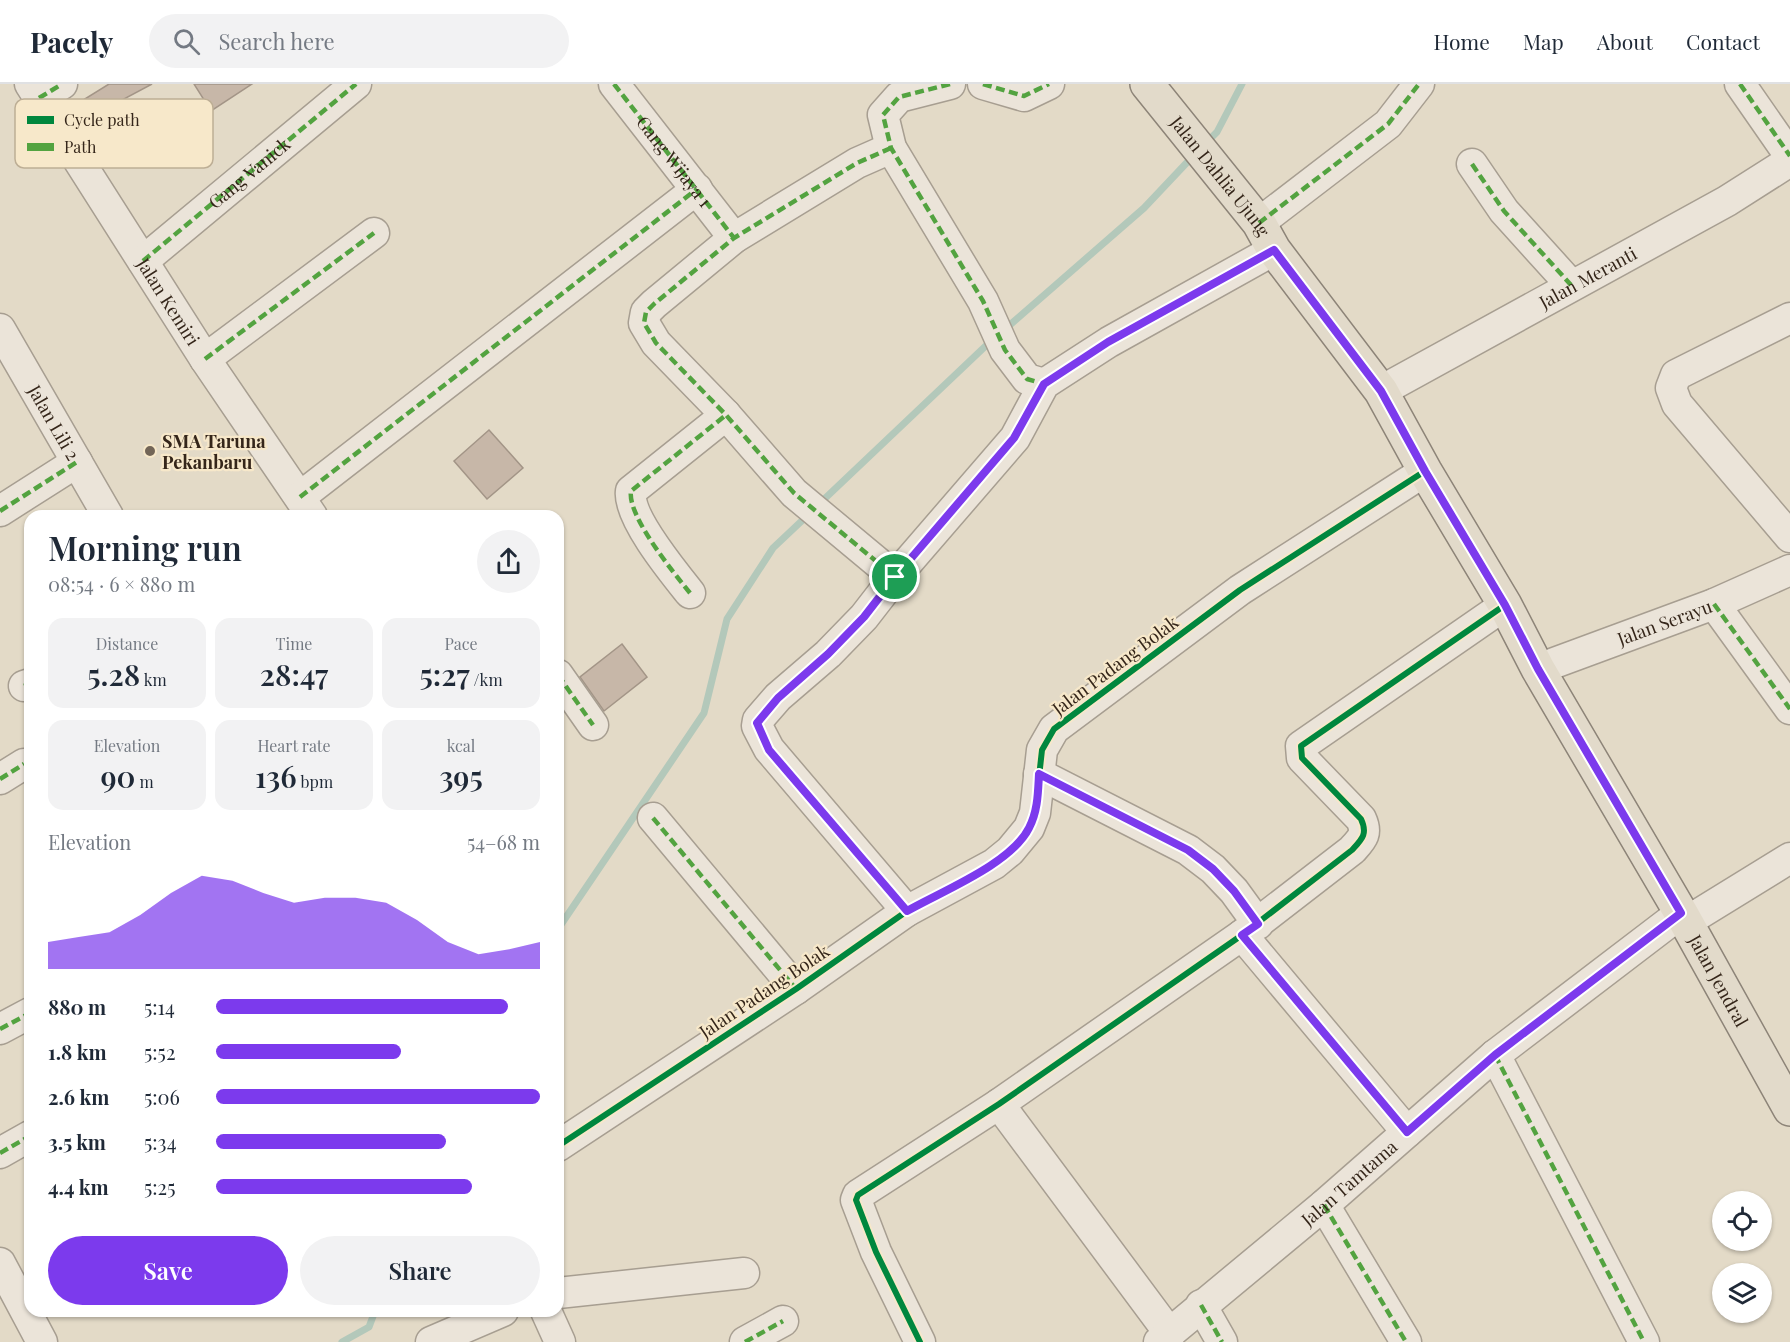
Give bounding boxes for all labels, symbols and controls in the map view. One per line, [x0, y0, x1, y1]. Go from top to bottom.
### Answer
search box [149, 14, 569, 68]
text: Pacely [30, 23, 113, 60]
icon: search [170, 25, 203, 58]
text: Search here [218, 26, 335, 56]
text: Home [1434, 27, 1490, 55]
text: Map [1523, 27, 1564, 55]
text: About [1597, 27, 1653, 55]
text: Contact [1686, 27, 1760, 55]
legend [15, 99, 213, 168]
text: Cycle path [64, 109, 140, 130]
street label: Jalan Dahlia Ujung [1165, 110, 1276, 241]
street label: Gang Wijaya 1 [631, 111, 717, 212]
street label: Gang Vanick [203, 132, 295, 214]
text: Path [64, 136, 97, 157]
street label: Jalan Meranti [1534, 241, 1641, 314]
street label: Jalan Kemiri [131, 252, 205, 350]
street label: Jalan Lili 2 [22, 380, 85, 465]
place label: SMA Taruna Pekanbaru [162, 429, 266, 474]
marker: SMA Taruna Pekanbaru [143, 444, 157, 458]
text: Morning run [48, 525, 242, 569]
button: share [477, 530, 540, 593]
pin [869, 551, 920, 602]
icon: arrive [878, 560, 911, 593]
text: 08:54 · 6 × 880 m [48, 570, 195, 597]
street label: Jalan Serayu [1613, 594, 1716, 651]
street label: Jalan Padang Bolak [1046, 610, 1183, 721]
text: Distance [96, 633, 158, 654]
text: Time [276, 633, 312, 654]
text: Pace [444, 633, 478, 654]
text: 5.28 [87, 654, 140, 694]
text: 28:47 [260, 654, 328, 694]
text: 5:27 [419, 654, 470, 694]
text: km [140, 669, 167, 690]
text: /km [470, 669, 503, 690]
text: Elevation [94, 735, 160, 756]
text: Heart rate [257, 735, 331, 756]
text: kcal [447, 735, 475, 756]
text: 90 [100, 756, 135, 796]
text: 136 [255, 756, 297, 796]
text: 395 [439, 756, 483, 796]
text: m [135, 771, 154, 792]
text: bpm [297, 771, 333, 792]
text: Elevation [48, 828, 131, 855]
text: 54–68 m [467, 828, 540, 855]
street label: Jalan Jendral [1683, 929, 1754, 1031]
street label: Jalan Padang Bolak [693, 938, 834, 1044]
text: 880 m [48, 993, 106, 1020]
text: 5:14 [144, 993, 175, 1020]
text: 1.8 km [48, 1038, 107, 1065]
text: 5:52 [144, 1038, 176, 1065]
text: 2.6 km [48, 1083, 109, 1110]
text: 5:06 [144, 1083, 180, 1110]
text: 3.5 km [48, 1128, 106, 1155]
text: 5:34 [144, 1128, 177, 1155]
street label: Jalan Tamtama [1295, 1134, 1402, 1232]
text: 4.4 km [48, 1173, 109, 1200]
text: 5:25 [144, 1173, 176, 1200]
map controls [1712, 1191, 1772, 1323]
button: locate [1712, 1191, 1772, 1251]
button: Save [48, 1236, 288, 1305]
button: Share [300, 1236, 540, 1305]
button: layers [1712, 1263, 1772, 1323]

